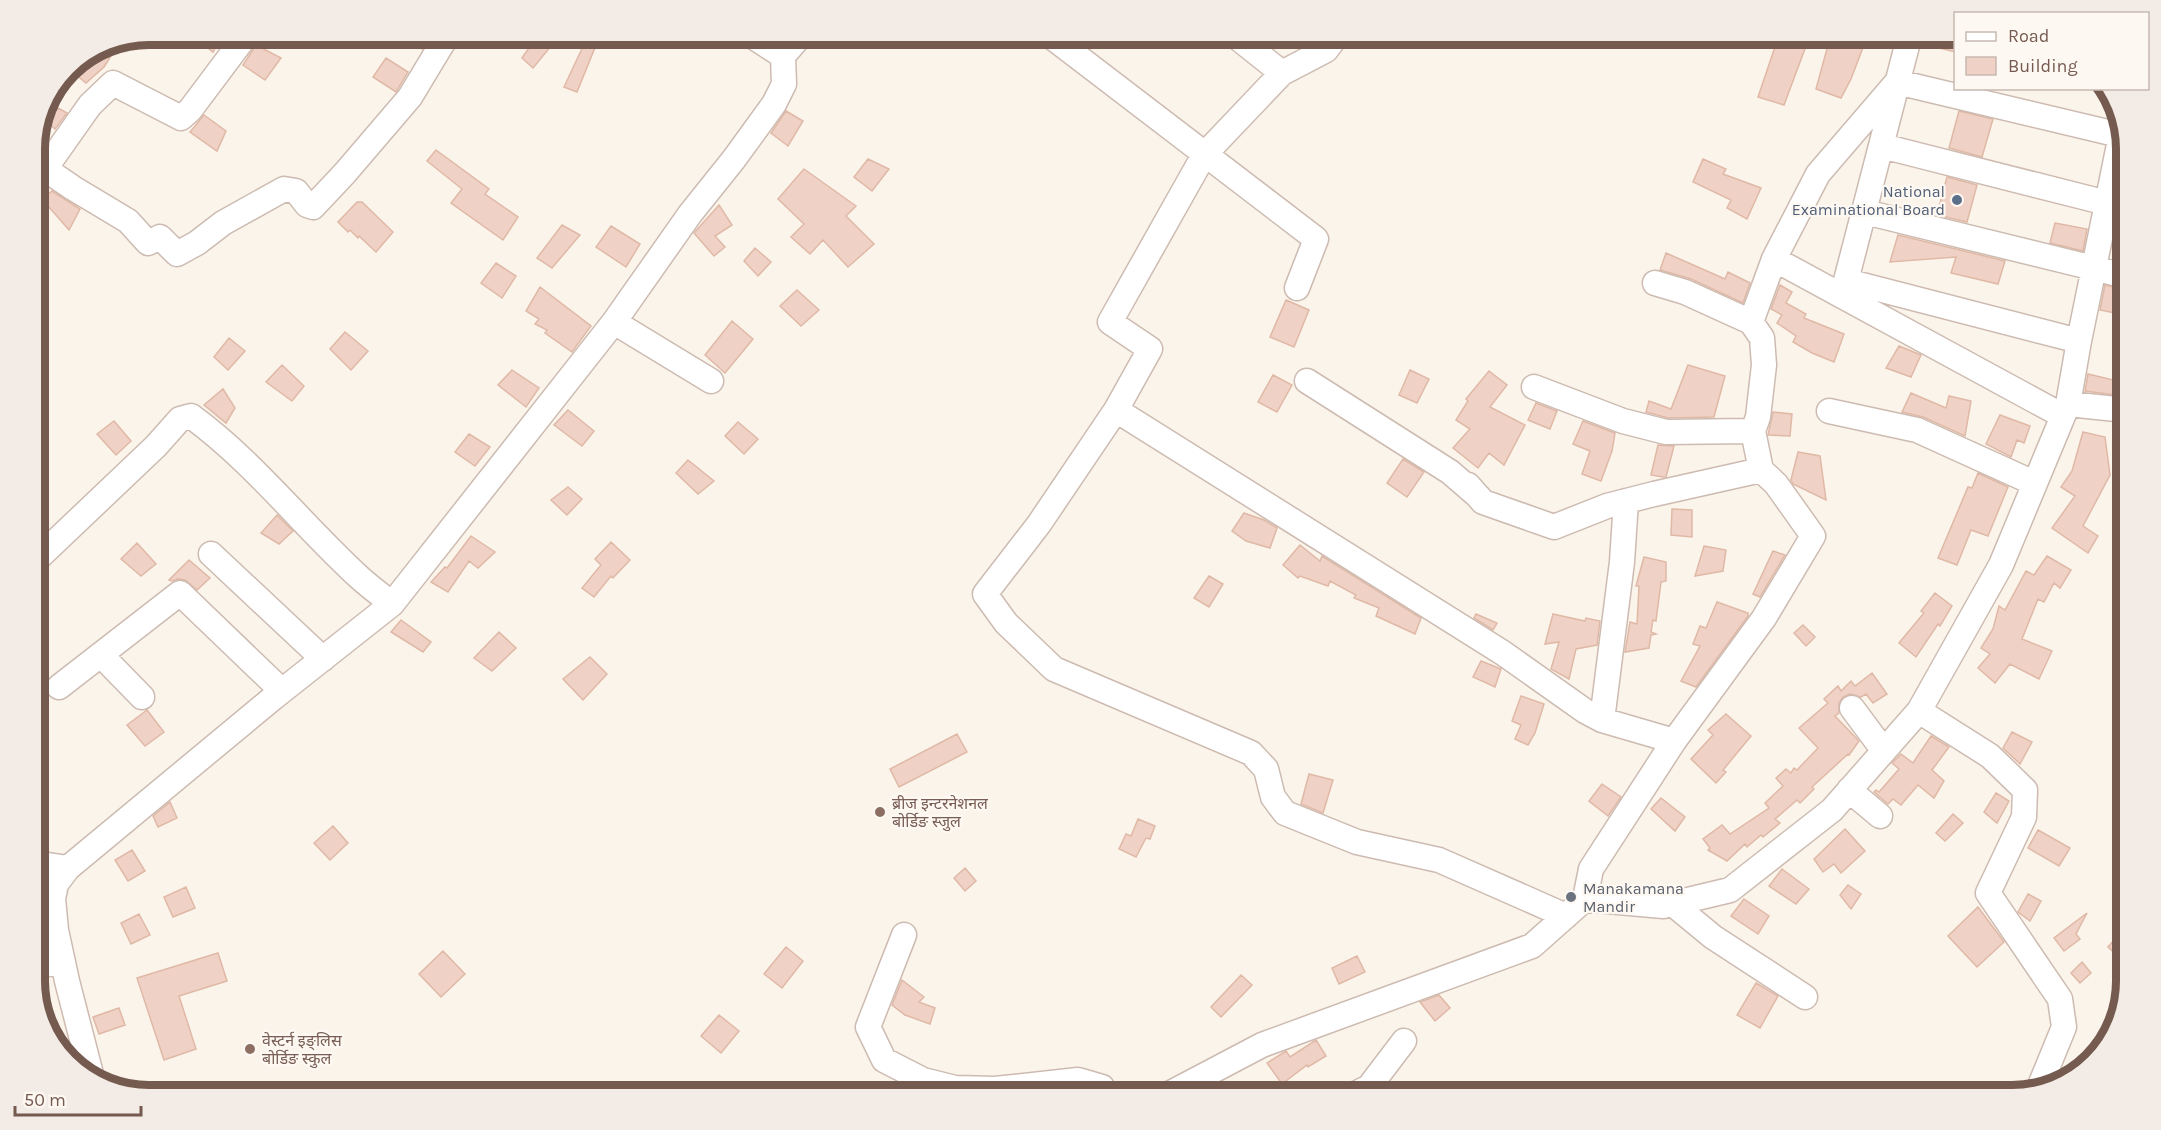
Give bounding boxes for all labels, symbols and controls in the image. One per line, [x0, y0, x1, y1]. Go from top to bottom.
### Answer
legend [1954, 12, 2149, 90]
text: Road [2008, 25, 2049, 47]
text: Building [2008, 55, 2078, 77]
place label: National Examinational Board [1792, 182, 1945, 219]
marker: National Examinational Board [1950, 193, 1964, 207]
place label: ब्रीज इन्टरनेशनल बोर्डिङ स्जुल [892, 794, 989, 832]
marker: ब्रीज इन्टरनेशनल बोर्डिङ स्जुल [873, 805, 887, 819]
place label: Manakamana Mandir [1583, 879, 1684, 916]
marker: Manakamana Mandir [1564, 890, 1578, 904]
place label: वेस्टर्न इङ्लिस बोर्डिङ स्कुल [262, 1031, 343, 1069]
marker: वेस्टर्न इङ्लिस बोर्डिङ स्कुल [243, 1042, 257, 1056]
scale bar [15, 1079, 141, 1117]
text: 50 m [24, 1089, 66, 1111]

